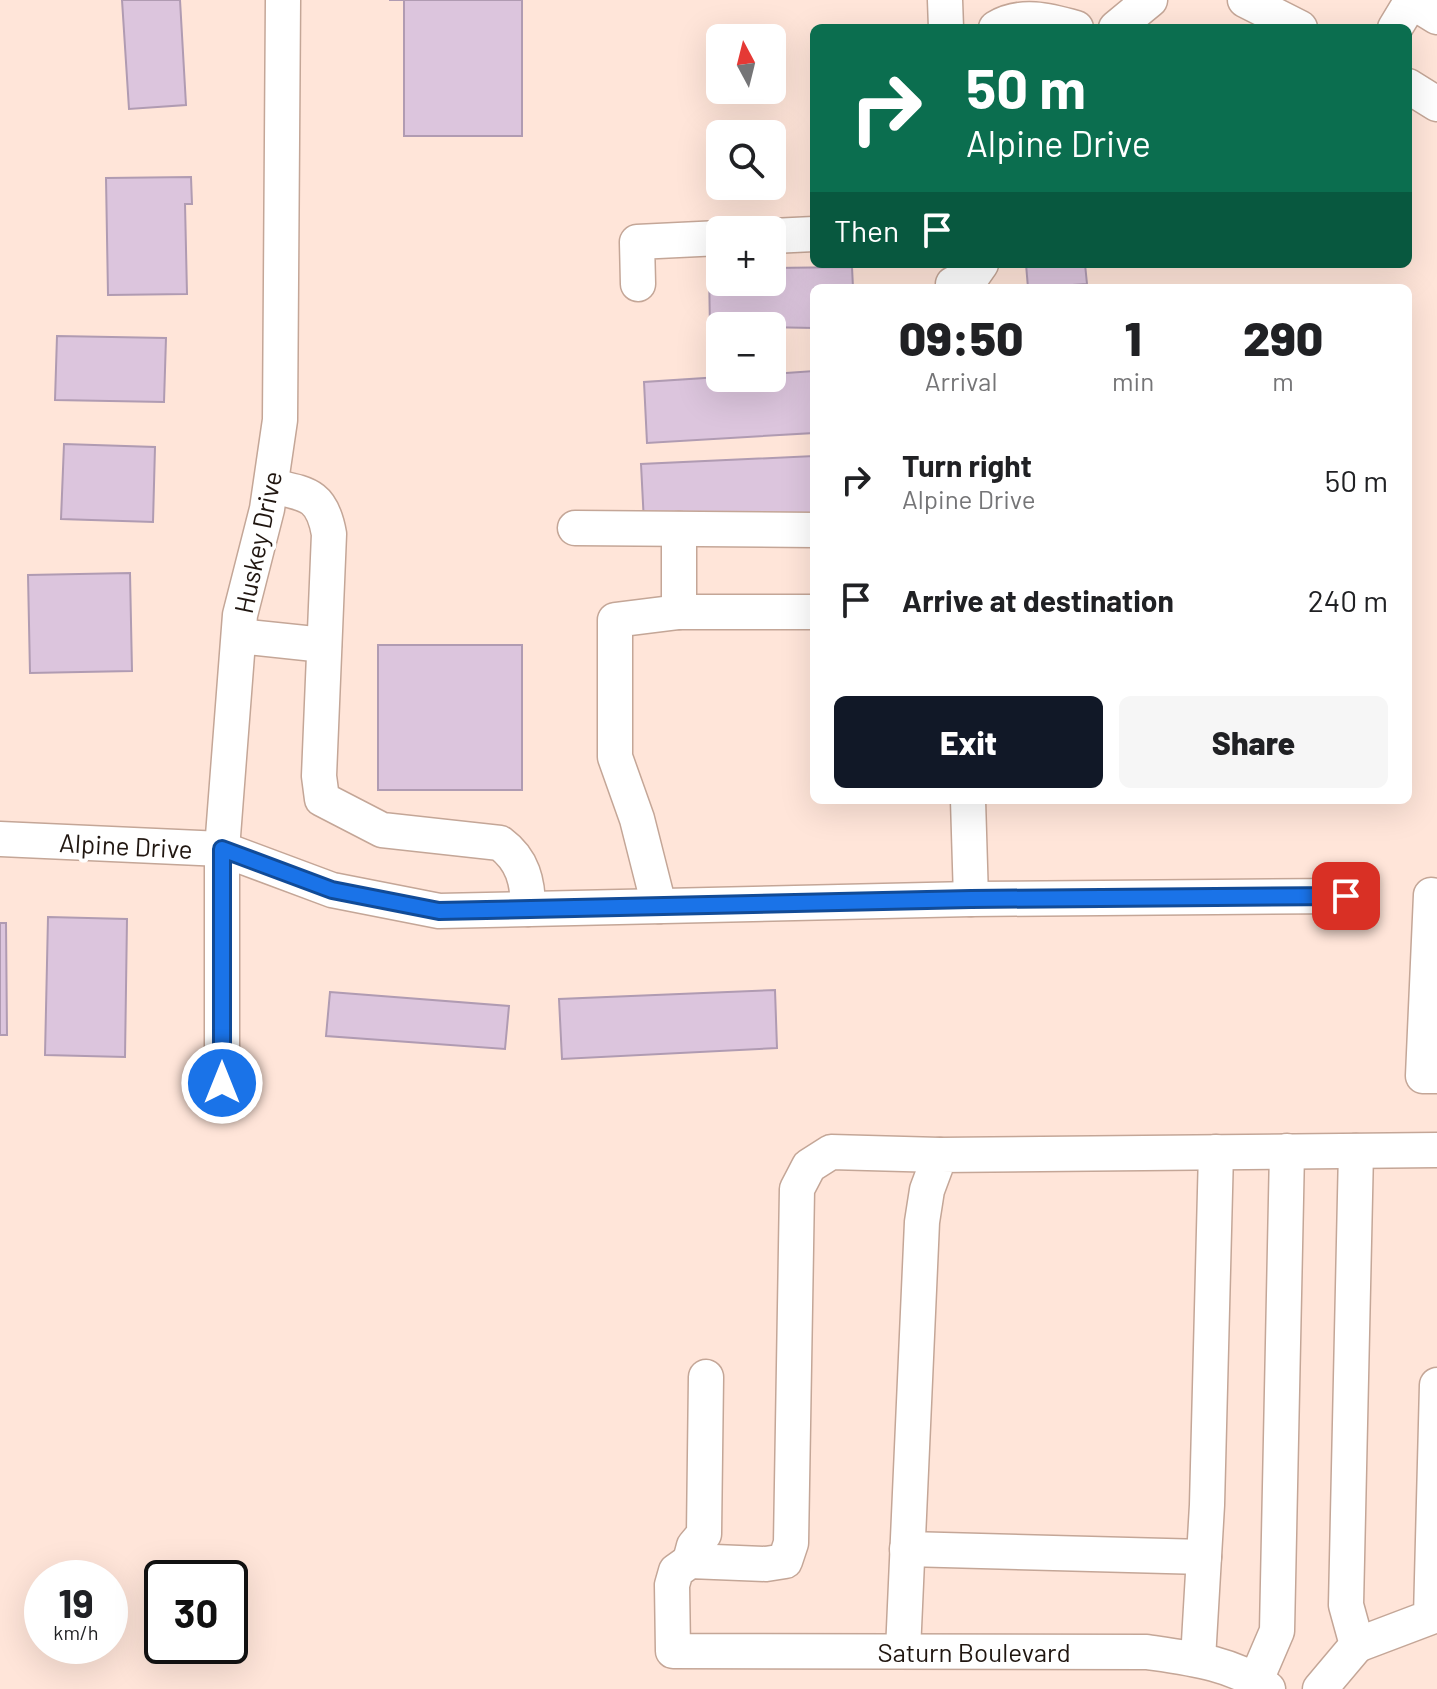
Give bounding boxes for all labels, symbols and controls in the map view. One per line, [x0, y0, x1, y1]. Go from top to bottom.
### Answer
north arrow [706, 24, 786, 104]
map controls [706, 24, 786, 392]
text: 50 m [966, 53, 1086, 120]
icon: right [834, 56, 938, 160]
button: search [706, 120, 786, 200]
text: Alpine Drive [966, 121, 1151, 164]
icon: arrive [915, 208, 959, 252]
text: Then [834, 212, 899, 248]
button: + [706, 216, 786, 296]
text: 09:50 [899, 308, 1023, 366]
text: 1 [1125, 308, 1142, 366]
text: 290 [1243, 308, 1323, 366]
button: − [706, 312, 786, 392]
text: Arrival [925, 365, 997, 396]
text: min [1112, 365, 1154, 396]
text: m [1272, 365, 1294, 396]
text: Turn right [902, 447, 1032, 483]
icon: right [834, 458, 878, 502]
text: 50 m [1325, 462, 1388, 498]
street label: Huskey Drive [227, 468, 287, 616]
text: Alpine Drive [902, 483, 1036, 514]
icon: arrive [834, 578, 878, 622]
text: Arrive at destination [902, 582, 1174, 618]
text: 240 m [1308, 582, 1388, 618]
button: Exit [834, 696, 1103, 788]
button: Share [1119, 696, 1388, 788]
street label: Alpine Drive [58, 826, 194, 864]
pin [1312, 862, 1380, 930]
icon: arrive [1324, 874, 1368, 918]
position arrow [180, 1041, 264, 1125]
speed limit sign: 30 [144, 1560, 248, 1664]
text: 19 [58, 1578, 94, 1626]
text: km/h [53, 1620, 99, 1644]
street label: Saturn Boulevard [877, 1636, 1071, 1667]

